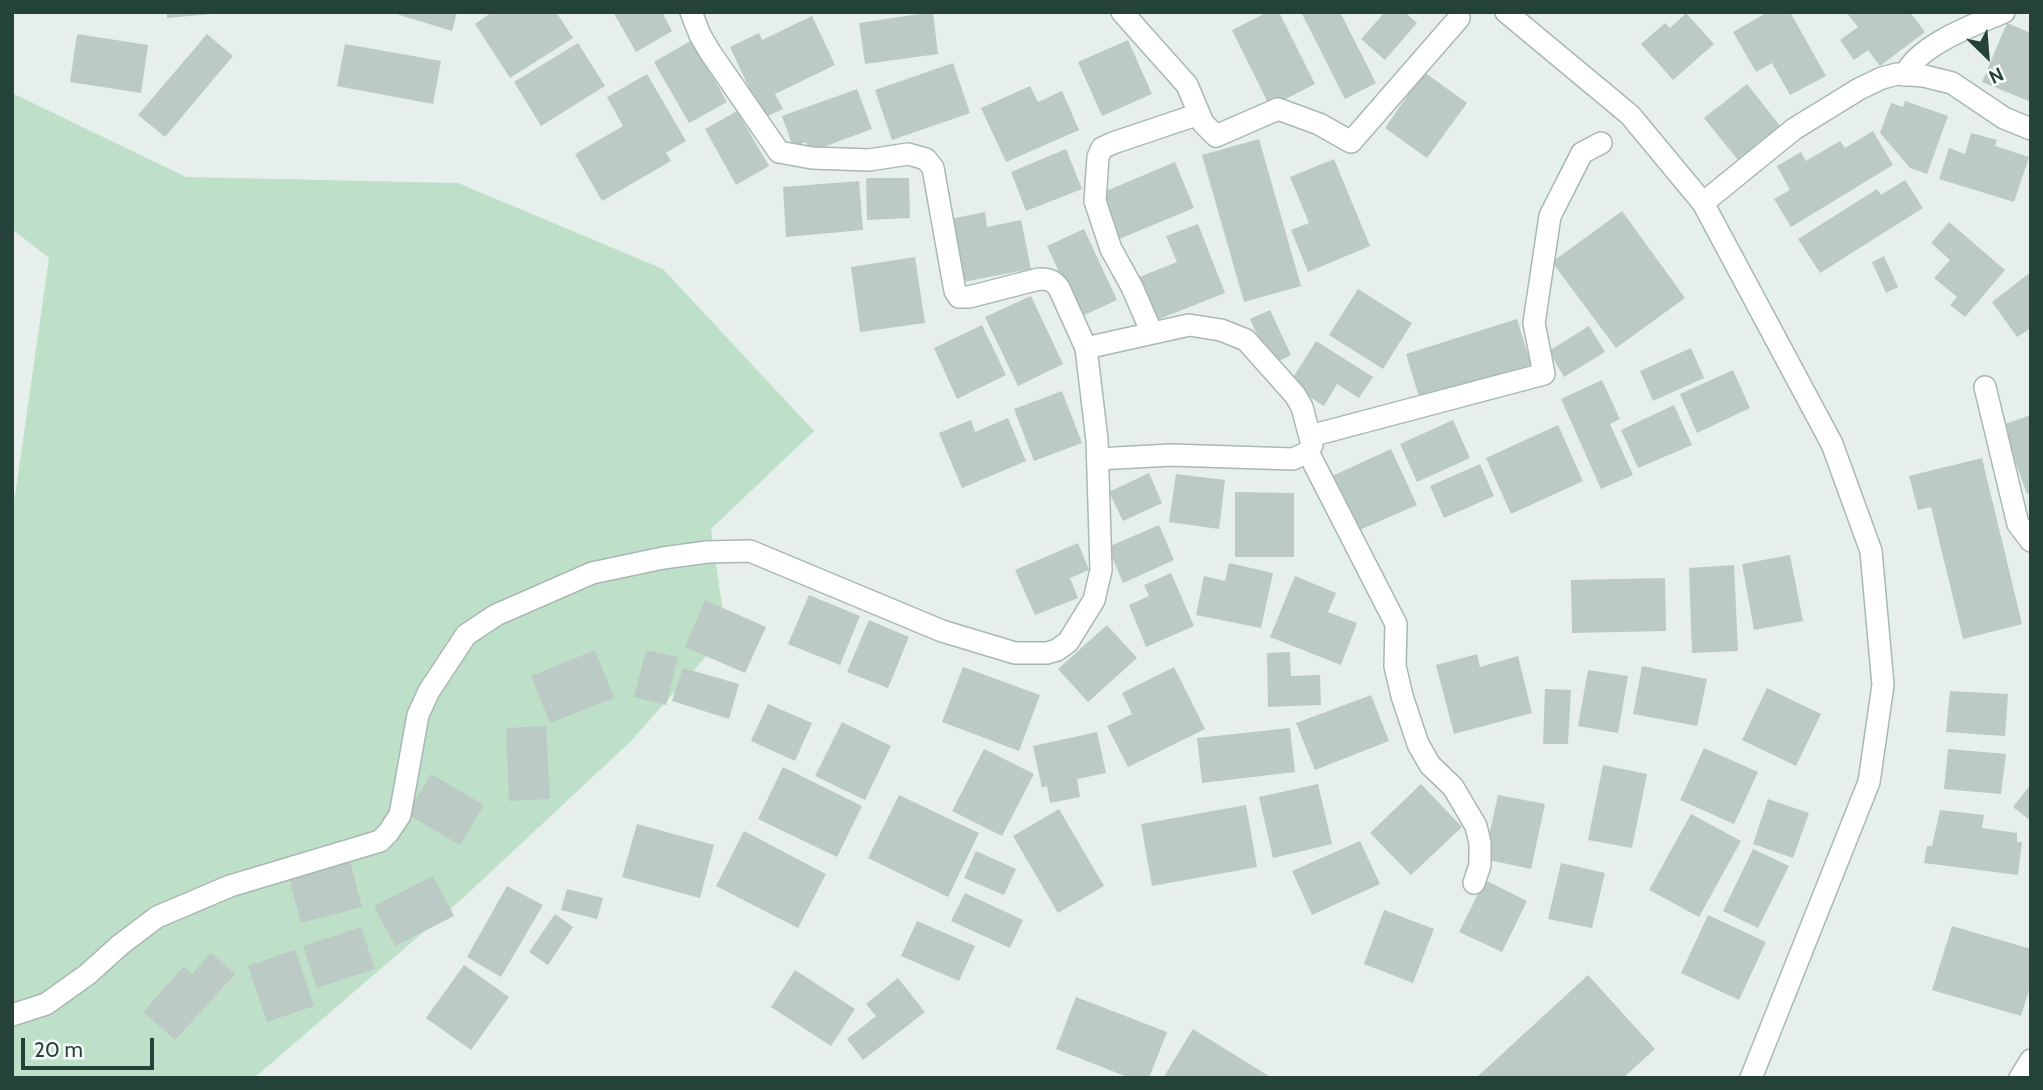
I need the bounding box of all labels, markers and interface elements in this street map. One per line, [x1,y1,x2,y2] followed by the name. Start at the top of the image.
[1952,21,2022,91] north arrow
[1985,62,2007,89] text: N
[24,1024,158,1068] scale bar
[34,1037,83,1062] text: 20 m

